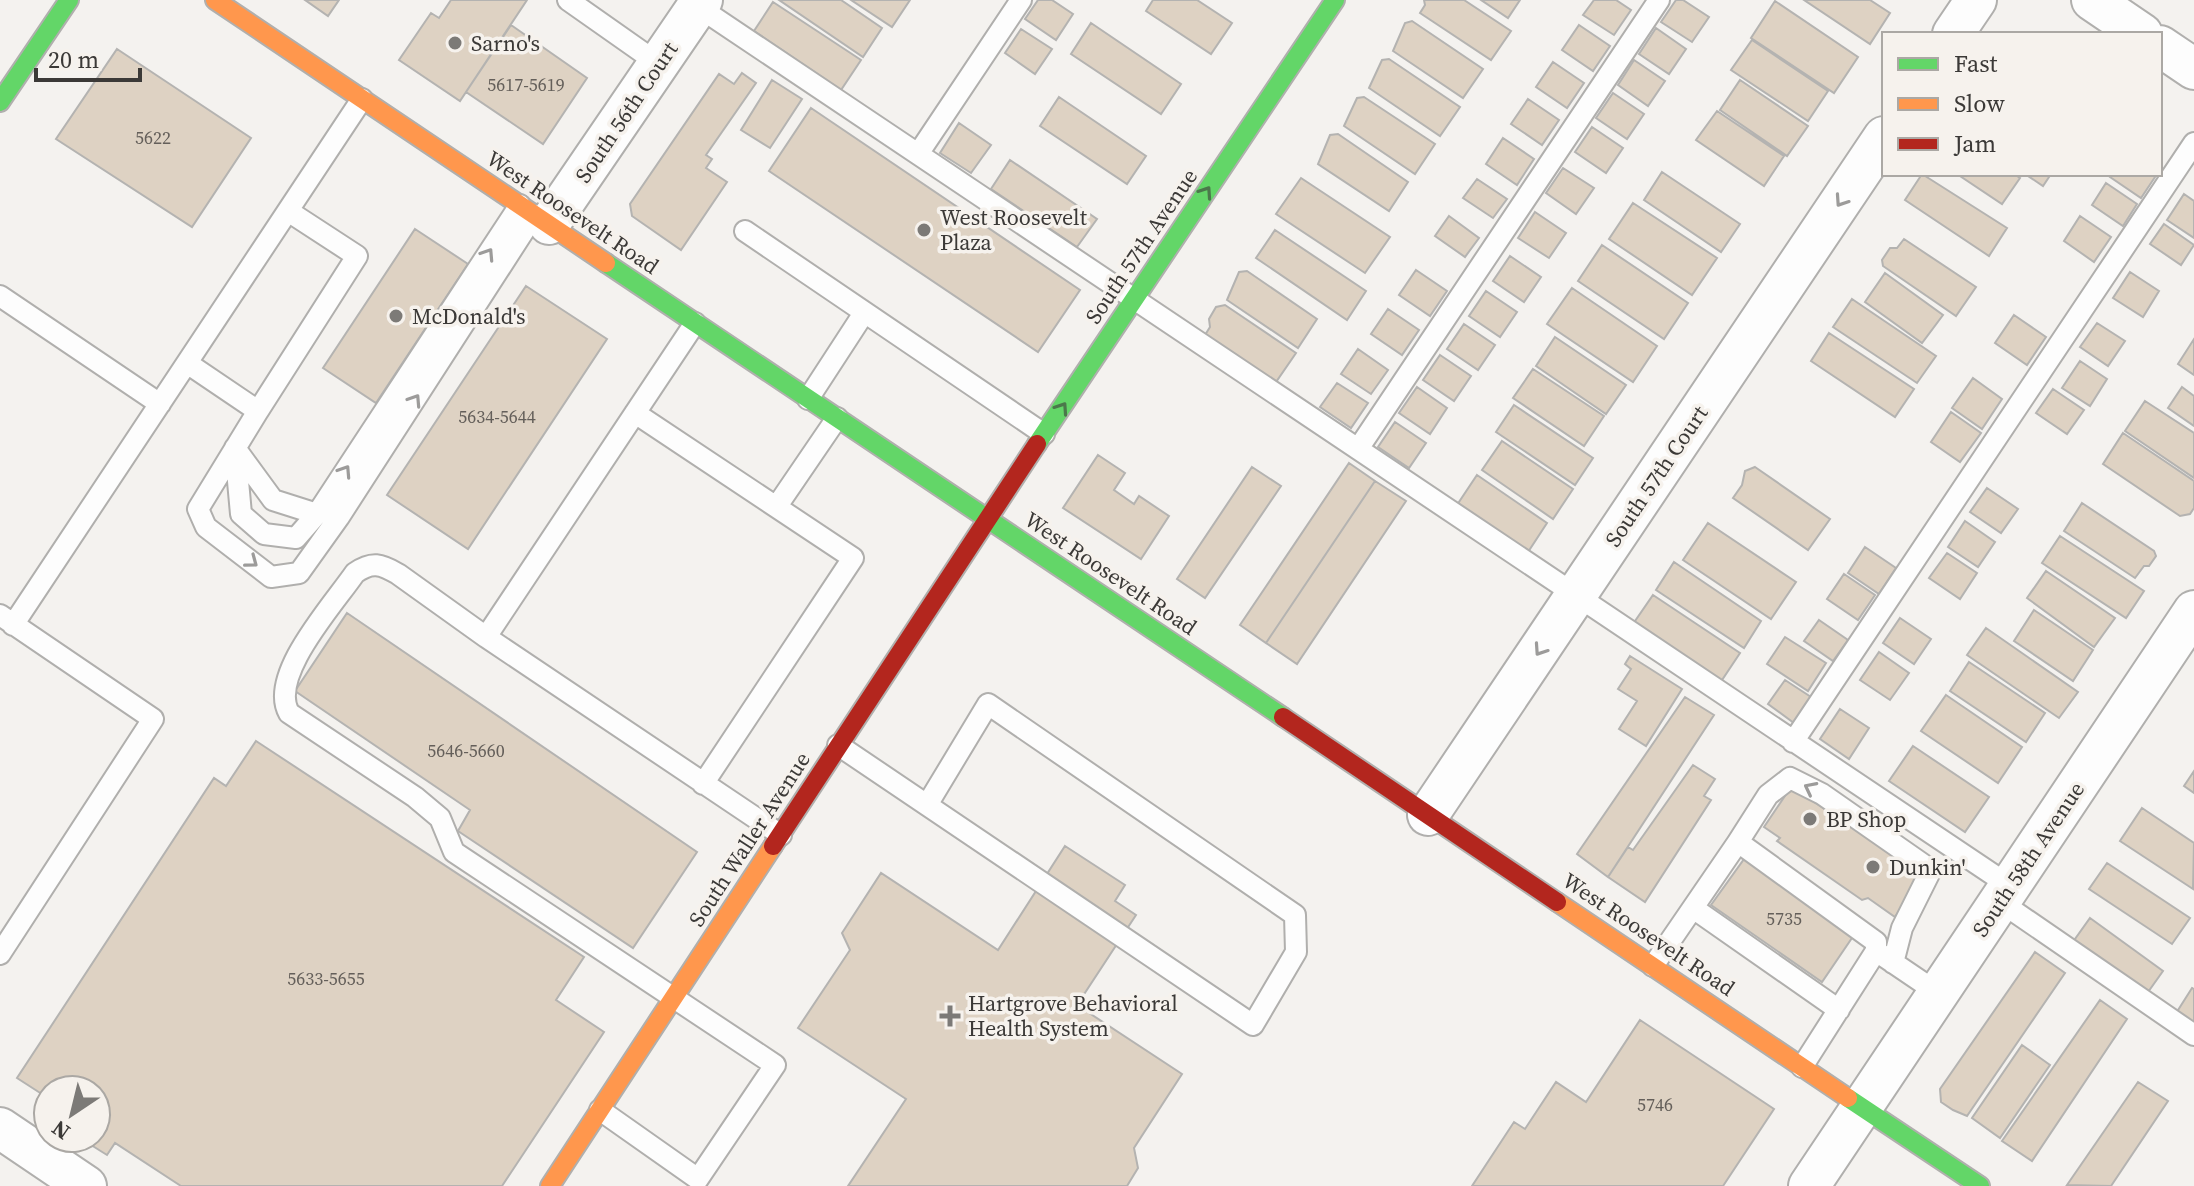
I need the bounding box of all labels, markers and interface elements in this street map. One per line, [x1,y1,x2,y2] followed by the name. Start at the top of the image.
[471,28,540,58] place label: Sarno's
[36,32,140,82] scale bar
[1882,32,2162,176] legend
[446,34,464,52] marker: Sarno's
[568,35,685,189] street label: South 56th Court
[48,43,99,76] text: 20 m
[1954,47,1998,80] text: Fast
[487,72,565,97] house number: 5617-5619
[1954,87,2005,120] text: Slow
[135,125,171,150] house number: 5622
[1953,127,1996,160] text: Jam
[481,143,665,281] street label: West Roosevelt Road
[1078,163,1204,329] street label: South 57th Avenue
[1197,186,1212,200] one-way arrow
[1835,193,1850,207] one-way arrow
[940,202,1088,257] place label: West Roosevelt Plaza
[915,221,933,239] marker: West Roosevelt Plaza
[478,248,493,263] one-way arrow
[412,301,526,331] place label: McDonald's
[387,307,405,325] marker: McDonald's
[405,394,420,409] one-way arrow
[1598,399,1715,553] street label: South 57th Court
[1052,402,1067,416] one-way arrow
[458,404,536,429] house number: 5634-5644
[336,466,351,480] one-way arrow
[1019,504,1203,642] street label: West Roosevelt Road
[243,553,258,567] one-way arrow
[1534,641,1549,655] one-way arrow
[427,738,505,763] house number: 5646-5660
[681,746,817,932] street label: South Waller Avenue
[1965,776,2091,942] street label: South 58th Avenue
[1804,783,1819,798] one-way arrow
[1826,804,1906,834] place label: BP Shop
[1801,810,1819,828] marker: BP Shop
[1889,852,1966,882] place label: Dunkin'
[1864,858,1882,876] marker: Dunkin'
[1557,865,1741,1003] street label: West Roosevelt Road
[1766,906,1802,931] house number: 5735
[287,966,365,991] house number: 5633-5655
[968,988,1178,1043] place label: Hartgrove Behavioral Health System
[939,1005,961,1027] marker: Hartgrove Behavioral Health System
[32,1074,112,1154] north arrow
[1637,1092,1673,1117] house number: 5746
[45,1113,76,1147] text: N

